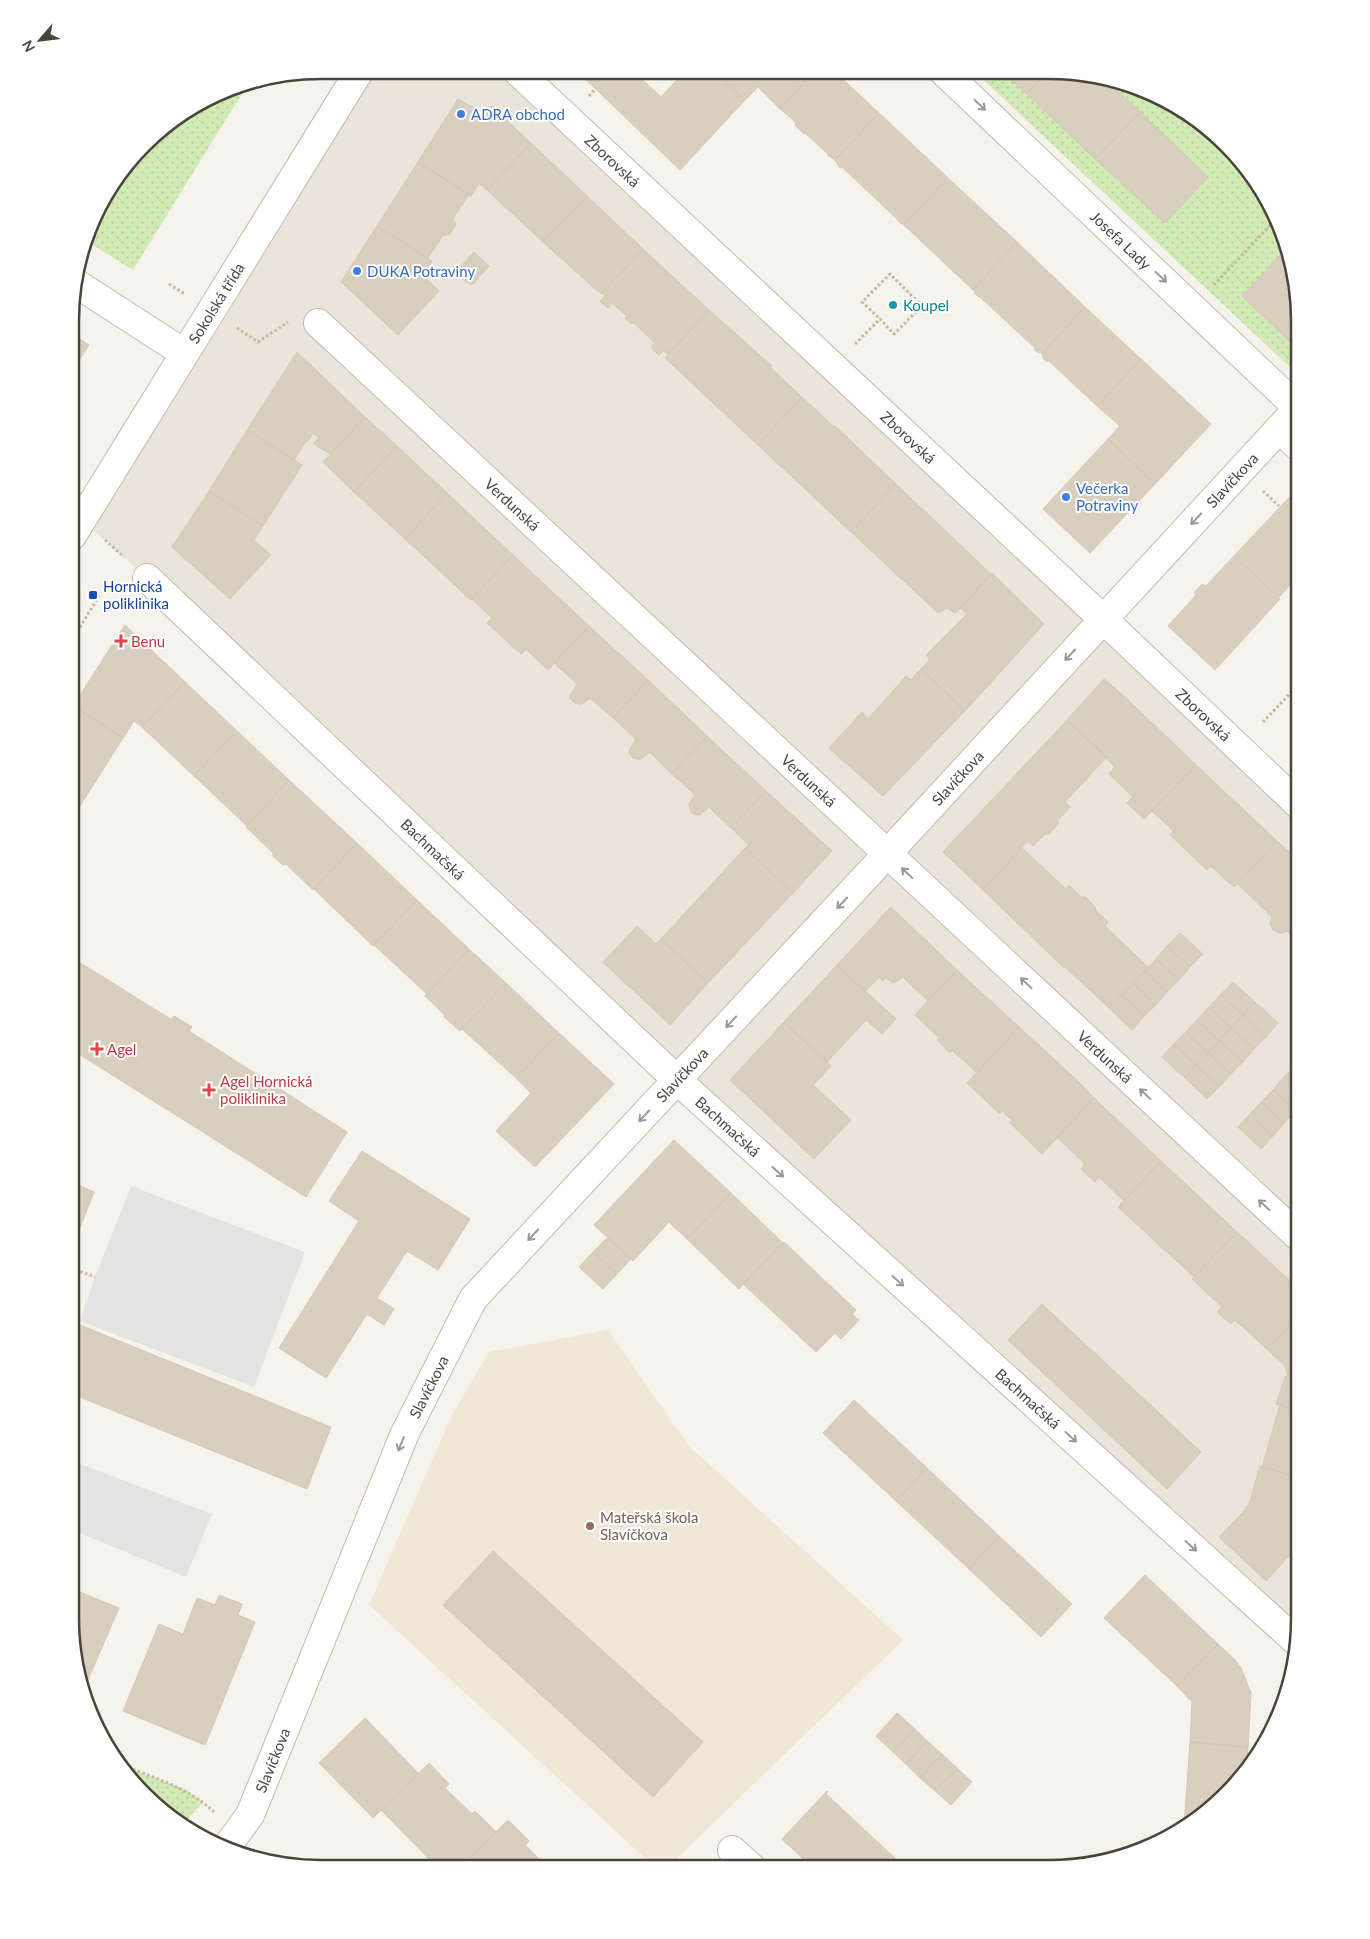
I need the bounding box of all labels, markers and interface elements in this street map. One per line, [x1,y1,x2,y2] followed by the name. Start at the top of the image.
[15,15,65,65] north arrow
[18,38,38,55] text: N
[973,99,986,111] one-way arrow
[471,105,565,123] place label: ADRA obchod
[455,108,467,120] marker: ADRA obchod
[582,130,644,190] street label: Zborovská
[1087,207,1155,273] street label: Josefa Lady
[184,259,248,347] street label: Sokolská třída
[367,262,475,280] place label: DUKA Potraviny
[351,265,363,277] marker: DUKA Potraviny
[1155,271,1167,283] one-way arrow
[903,296,949,314] place label: Koupel
[887,299,899,311] marker: Koupel
[877,407,940,467] street label: Zborovská
[1202,449,1262,511] street label: Slavíčkova
[481,474,544,534] street label: Verdunská
[1076,479,1139,514] place label: Večerka Potraviny
[1060,491,1072,503] marker: Večerka Potraviny
[1190,512,1202,525] one-way arrow
[103,577,169,612] place label: Hornická poliklinika
[87,589,99,601] marker: Hornická poliklinika
[131,632,165,650] place label: Benu
[115,635,127,647] marker: Benu
[1064,648,1076,661] one-way arrow
[1173,684,1235,745] street label: Zborovská
[928,747,987,809] street label: Slavíčkova
[778,750,840,810] street label: Verdunská
[397,814,469,883] street label: Bachmačská
[901,867,914,879] one-way arrow
[836,896,848,909] one-way arrow
[1020,977,1033,989] one-way arrow
[725,1016,737,1028] one-way arrow
[1074,1026,1137,1087] street label: Verdunská
[107,1040,136,1058] place label: Agel
[91,1043,103,1055] marker: Agel
[652,1043,712,1105] street label: Slavíčkova
[220,1072,313,1107] place label: Agel Hornická poliklinika
[202,1083,216,1097] marker: Agel Hornická poliklinika
[1139,1088,1151,1100] one-way arrow
[692,1092,764,1160] street label: Bachmačská
[638,1110,650,1122] one-way arrow
[772,1166,785,1178] one-way arrow
[1258,1199,1270,1211] one-way arrow
[527,1228,539,1241] one-way arrow
[892,1275,905,1287] one-way arrow
[405,1352,452,1421] street label: Slavíčkova
[992,1364,1064,1432] street label: Bachmačská
[1064,1431,1077,1443] one-way arrow
[395,1436,405,1451] one-way arrow
[600,1508,698,1543] place label: Mateřská škola Slavíčkova
[584,1520,596,1532] marker: Mateřská škola Slavíčkova
[1185,1541,1198,1552] one-way arrow
[251,1725,293,1795] street label: Slavíčkova

